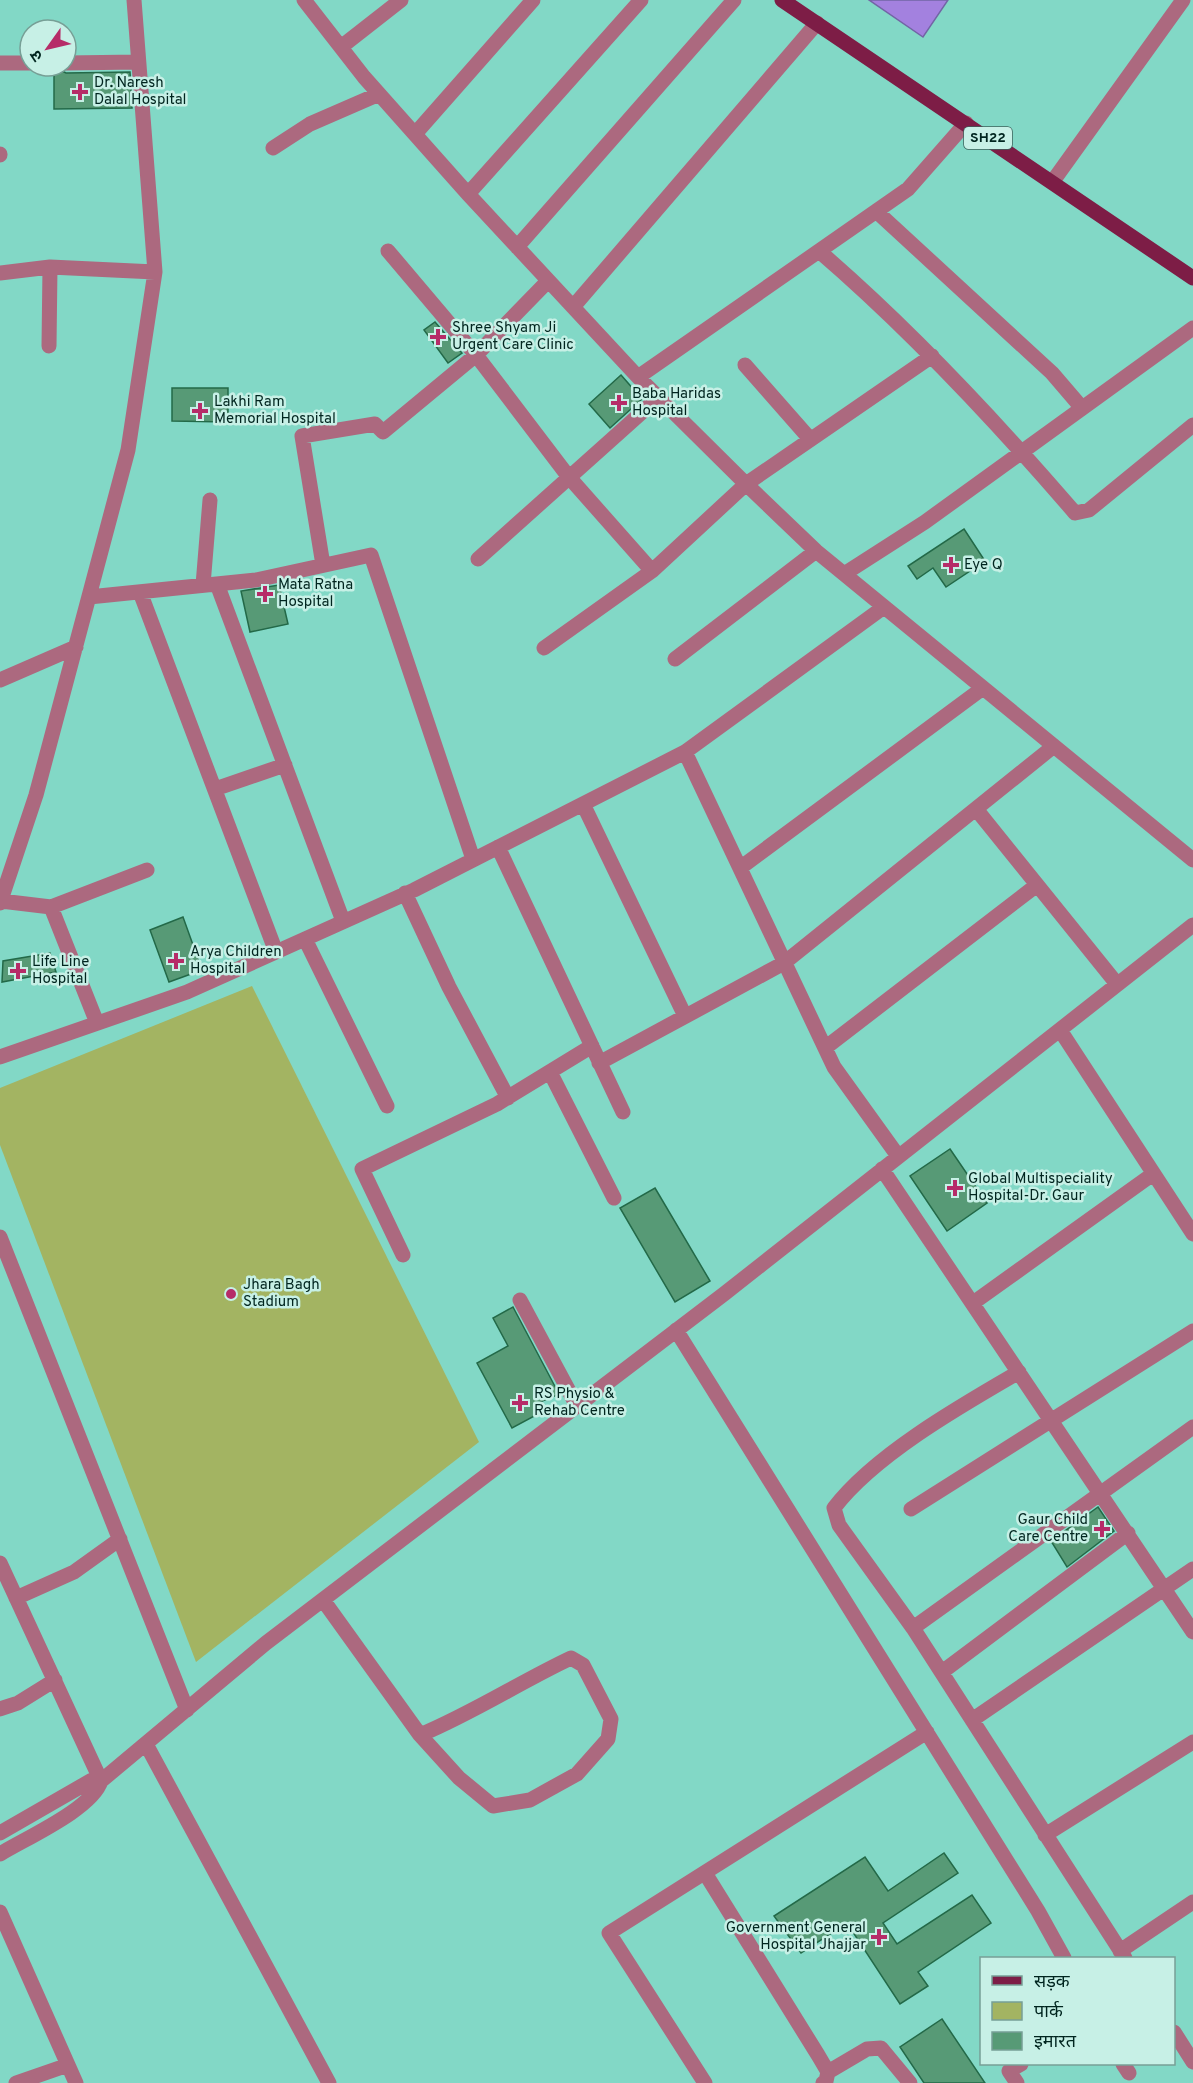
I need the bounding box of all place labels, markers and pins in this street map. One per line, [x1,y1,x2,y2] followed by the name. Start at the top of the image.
[94,74,187,110] place label: Dr. Naresh Dalal Hospital
[71,83,89,101] marker: Dr. Naresh Dalal Hospital
[452,319,574,355] place label: Shree Shyam Ji Urgent Care Clinic
[429,328,447,346] marker: Shree Shyam Ji Urgent Care Clinic
[632,385,721,421] place label: Baba Haridas Hospital
[214,393,336,429] place label: Lakhi Ram Memorial Hospital
[610,394,628,412] marker: Baba Haridas Hospital
[191,402,209,420] marker: Lakhi Ram Memorial Hospital
[942,556,960,574] marker: Eye Q
[964,556,1003,575] place label: Eye Q
[278,576,353,612] place label: Mata Ratna Hospital
[256,585,274,603] marker: Mata Ratna Hospital
[190,943,282,979] place label: Arya Children Hospital
[167,952,185,970] marker: Arya Children Hospital
[32,953,89,989] place label: Life Line Hospital
[9,962,27,980] marker: Life Line Hospital
[968,1170,1113,1206] place label: Global Multispeciality Hospital-Dr. Gaur
[946,1179,964,1197] marker: Global Multispeciality Hospital-Dr. Gaur
[243,1276,320,1312] place label: Jhara Bagh Stadium
[224,1287,238,1301] marker: Jhara Bagh Stadium
[534,1385,625,1421] place label: RS Physio & Rehab Centre
[511,1394,529,1412] marker: RS Physio & Rehab Centre
[1008,1511,1088,1547] place label: Gaur Child Care Centre
[1093,1520,1111,1538] marker: Gaur Child Care Centre
[726,1919,866,1955] place label: Government General Hospital Jhajjar
[870,1928,888,1946] marker: Government General Hospital Jhajjar

